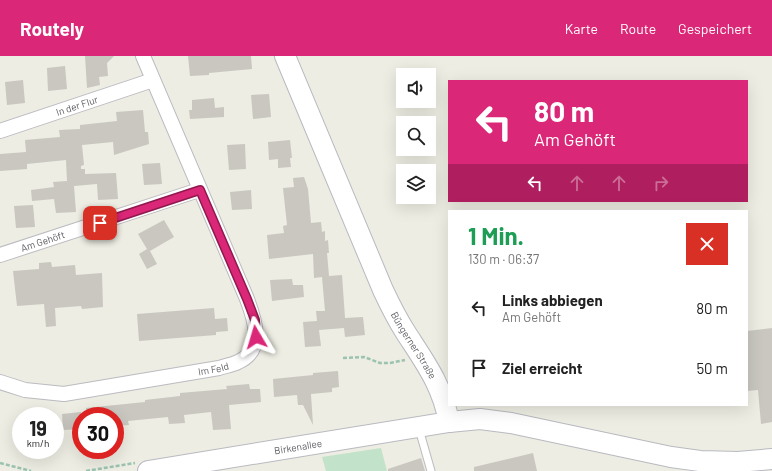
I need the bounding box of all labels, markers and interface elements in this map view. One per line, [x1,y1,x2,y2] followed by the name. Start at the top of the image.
[20,17,84,40] text: Routely
[565,20,598,37] text: Karte
[620,20,656,37] text: Route
[678,20,752,37] text: Gespeichert
[396,68,436,204] map controls
[396,68,436,108] button: sound
[54,93,100,118] street label: In der Flur
[534,94,594,128] text: 80 m
[468,96,520,148] icon: left
[396,116,436,156] button: search
[534,128,616,150] text: Am Gehöft
[396,164,436,204] button: layers
[524,172,546,194] icon: left
[566,172,588,194] icon: ahead
[608,172,630,194] icon: ahead
[650,172,672,194] icon: right
[83,206,117,240] pin
[89,212,111,234] icon: arrive
[468,221,524,250] text: 1 Min.
[686,223,728,265] button: close
[19,228,67,254] street label: Am Gehöft
[468,251,539,267] text: 130 m · 06:37
[502,291,603,309] text: Links abbiegen
[468,297,490,319] icon: left
[696,299,728,317] text: 80 m
[389,309,439,381] street label: Büngerner Straße
[502,309,561,325] text: Am Gehöft
[235,316,277,358] position arrow
[468,357,490,379] icon: arrive
[502,359,583,377] text: Ziel erreicht
[696,359,728,377] text: 50 m
[197,360,230,377] street label: Im Feld
[72,407,124,459] speed limit sign: 30
[29,416,47,440] text: 19
[27,437,49,449] text: km/h
[273,437,323,456] street label: Birkenallee

